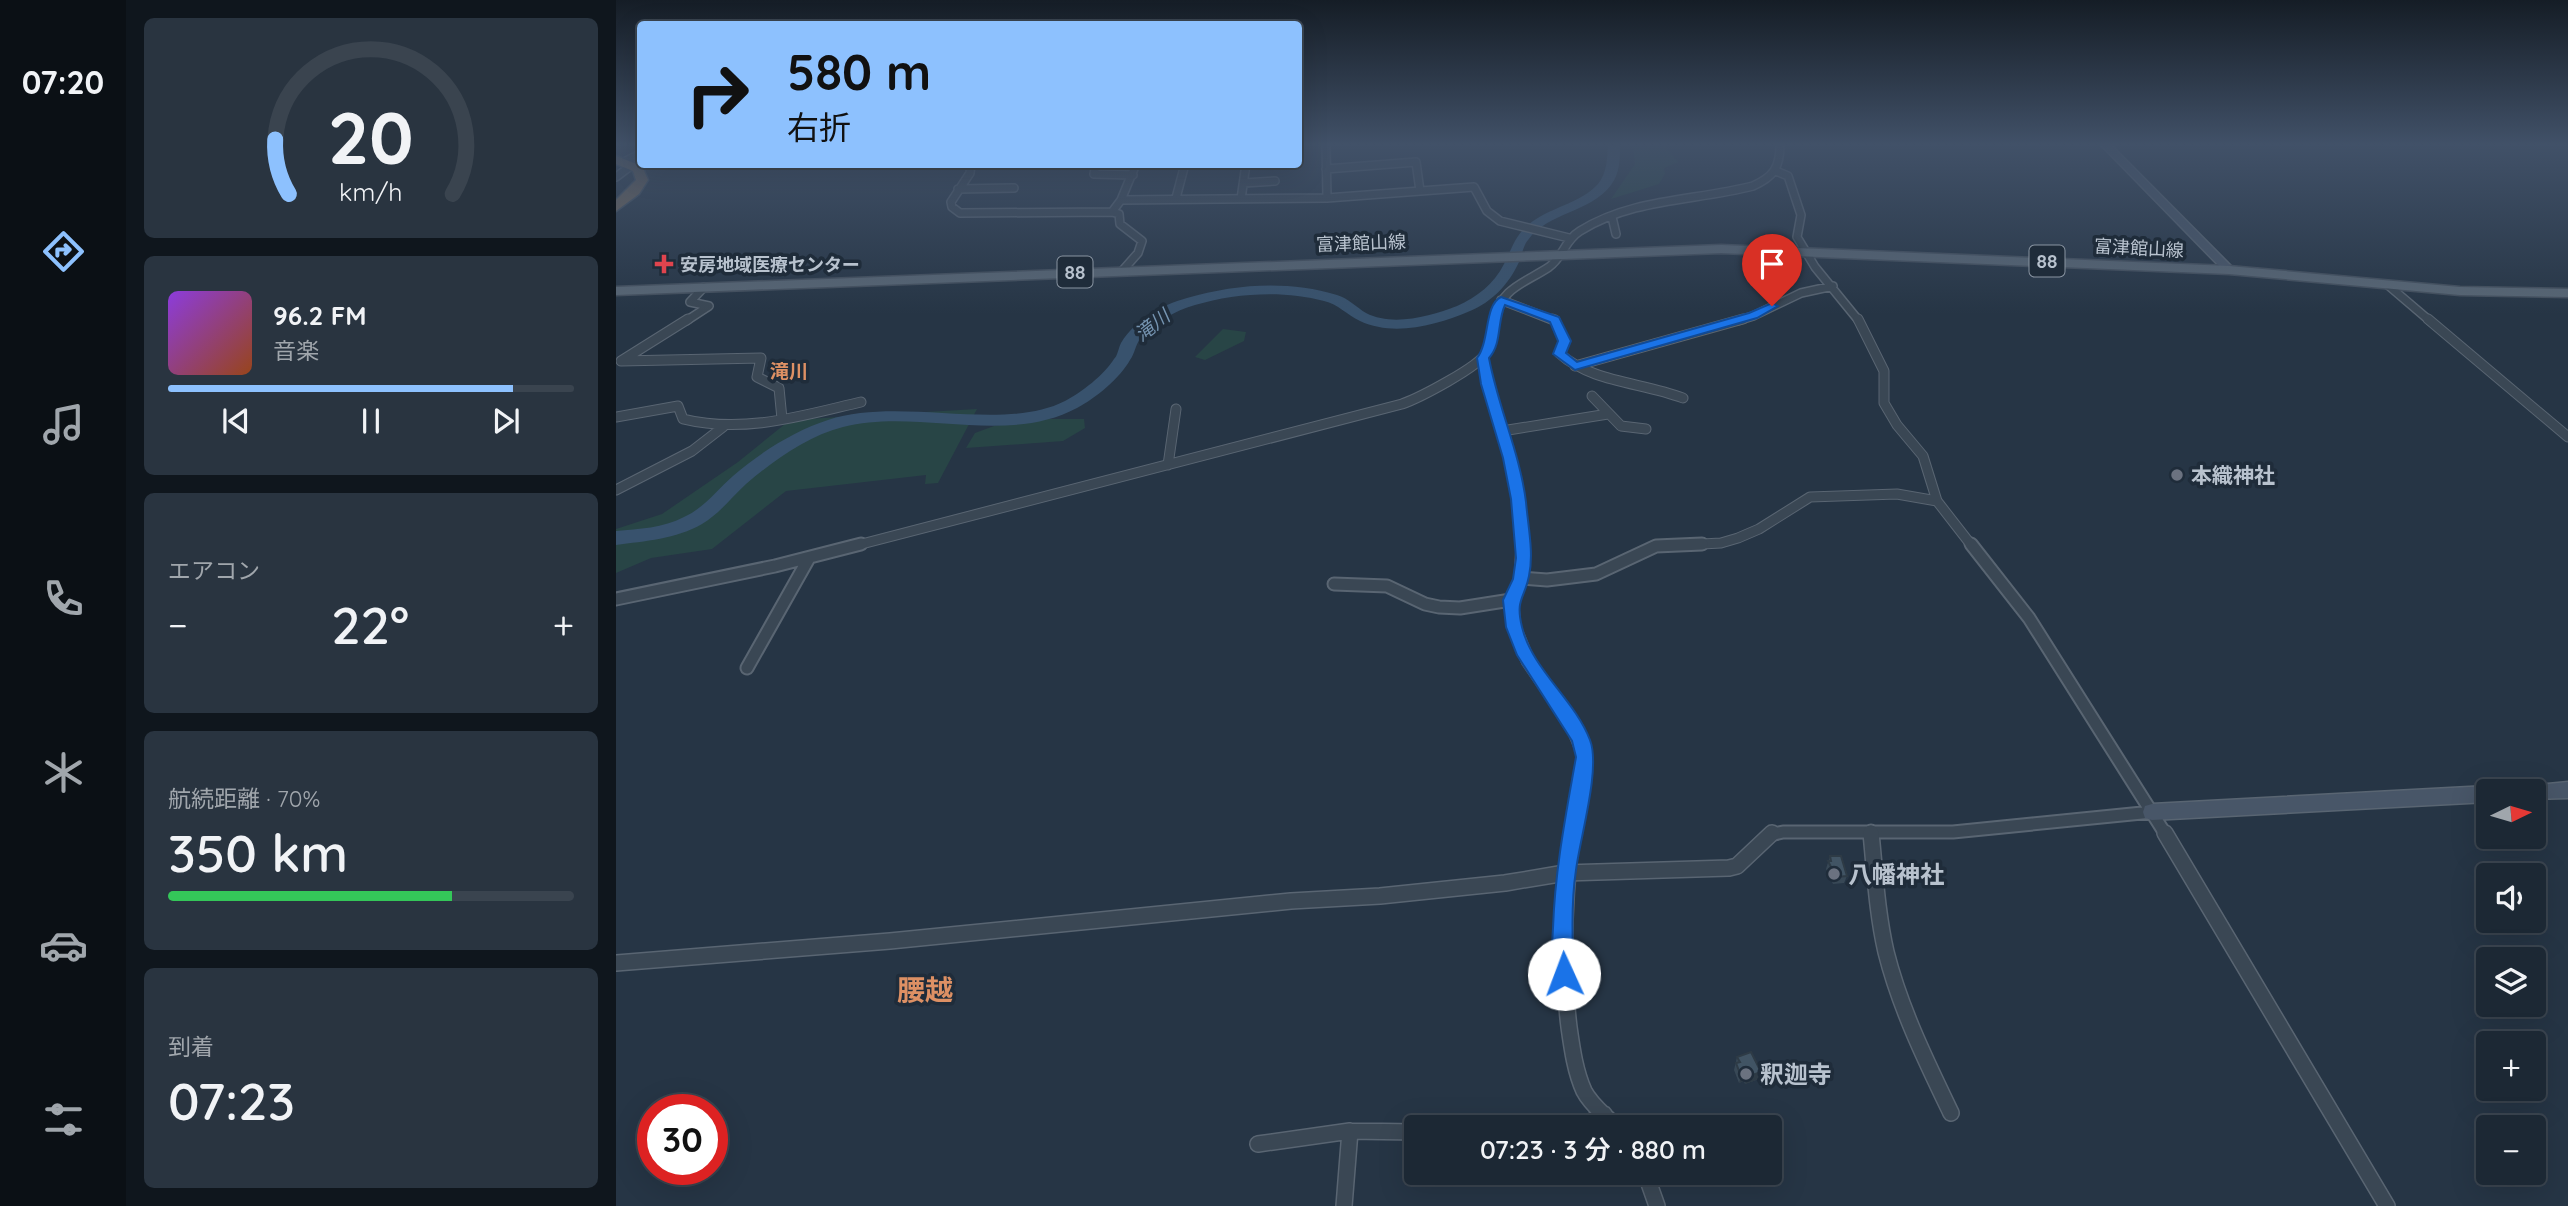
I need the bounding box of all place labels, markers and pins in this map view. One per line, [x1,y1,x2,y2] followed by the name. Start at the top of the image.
[1742,234,1802,306] pin
[680,253,860,276] place label: 安房地域医療センター
[654,254,674,274] marker: 安房地域医療センター
[2191,462,2275,488] place label: 本織神社
[2169,467,2185,483] marker: 本織神社
[1848,859,1944,889] place label: 八幡神社
[1826,866,1842,882] marker: 八幡神社
[1760,1059,1832,1089] place label: 釈迦寺
[1738,1066,1754,1082] marker: 釈迦寺

